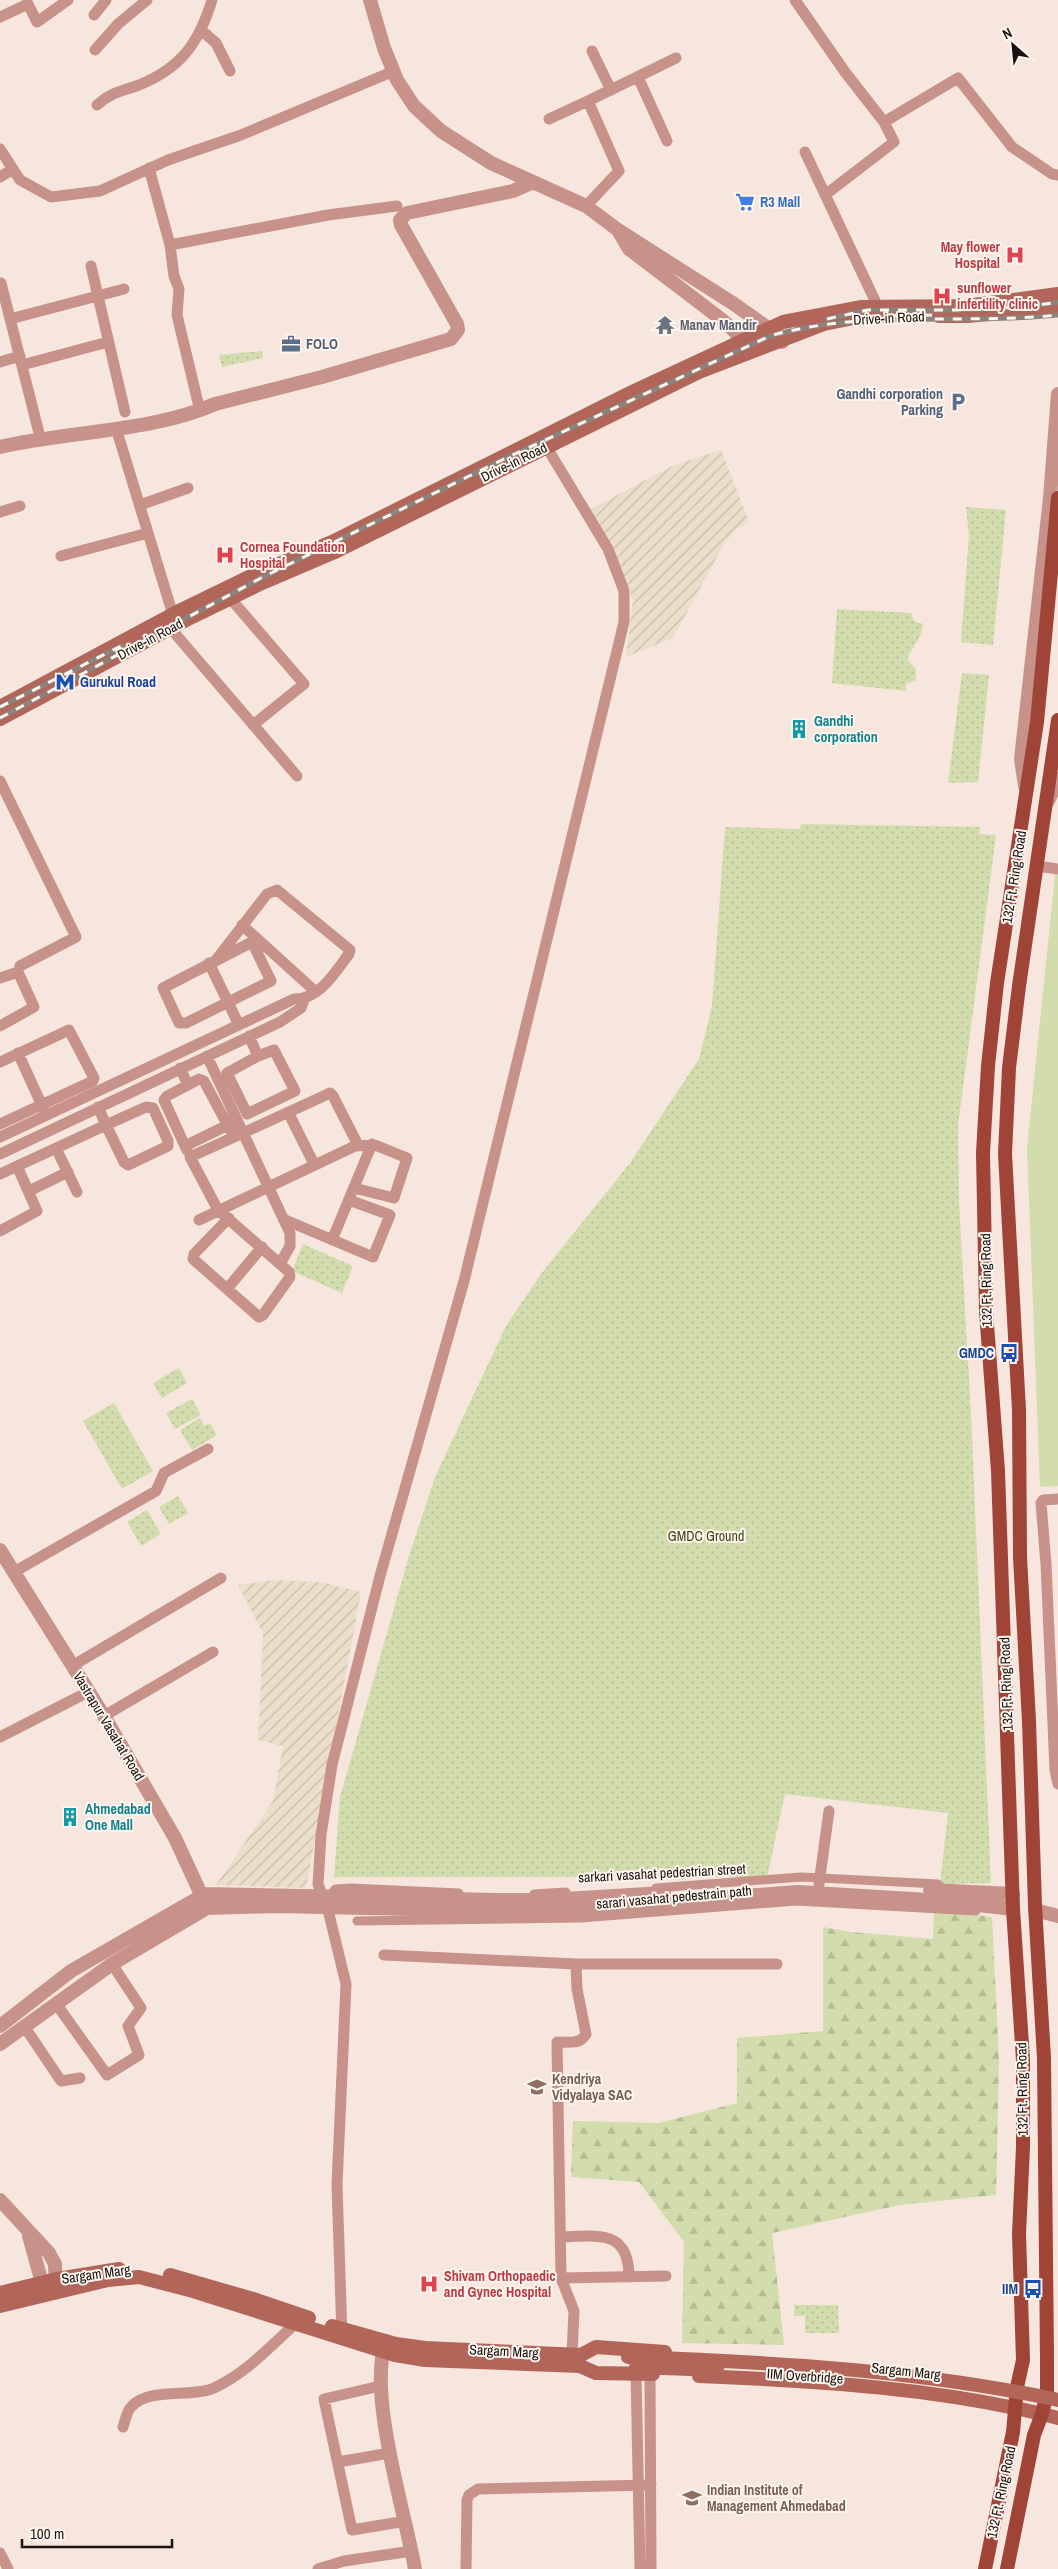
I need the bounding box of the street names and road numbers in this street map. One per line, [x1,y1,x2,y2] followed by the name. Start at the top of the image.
[853,307,925,329] street label: Drive-in Road
[478,438,550,486] street label: Drive-in Road
[114,614,186,664] street label: Drive-in Road
[998,829,1030,925] street label: 132 Ft. Ring Road
[976,1233,996,1327] street label: 132 Ft. Ring Road
[995,1637,1017,1731] street label: 132 Ft. Ring Road
[69,1668,149,1784] street label: Vastrapur Vasahat Road
[578,1860,746,1886] street label: sarkari vasahat pedestrian street
[596,1881,752,1913] street label: sarari vasahat pedestrain path
[1012,2042,1032,2136] street label: 132 Ft. Ring Road
[60,2260,132,2288] street label: Sargam Marg
[469,2340,540,2362] street label: Sargam Marg
[870,2358,942,2384] street label: Sargam Marg
[766,2364,844,2388] street label: IIM Overbridge
[982,2444,1020,2540] street label: 132 Ft. Ring Road

